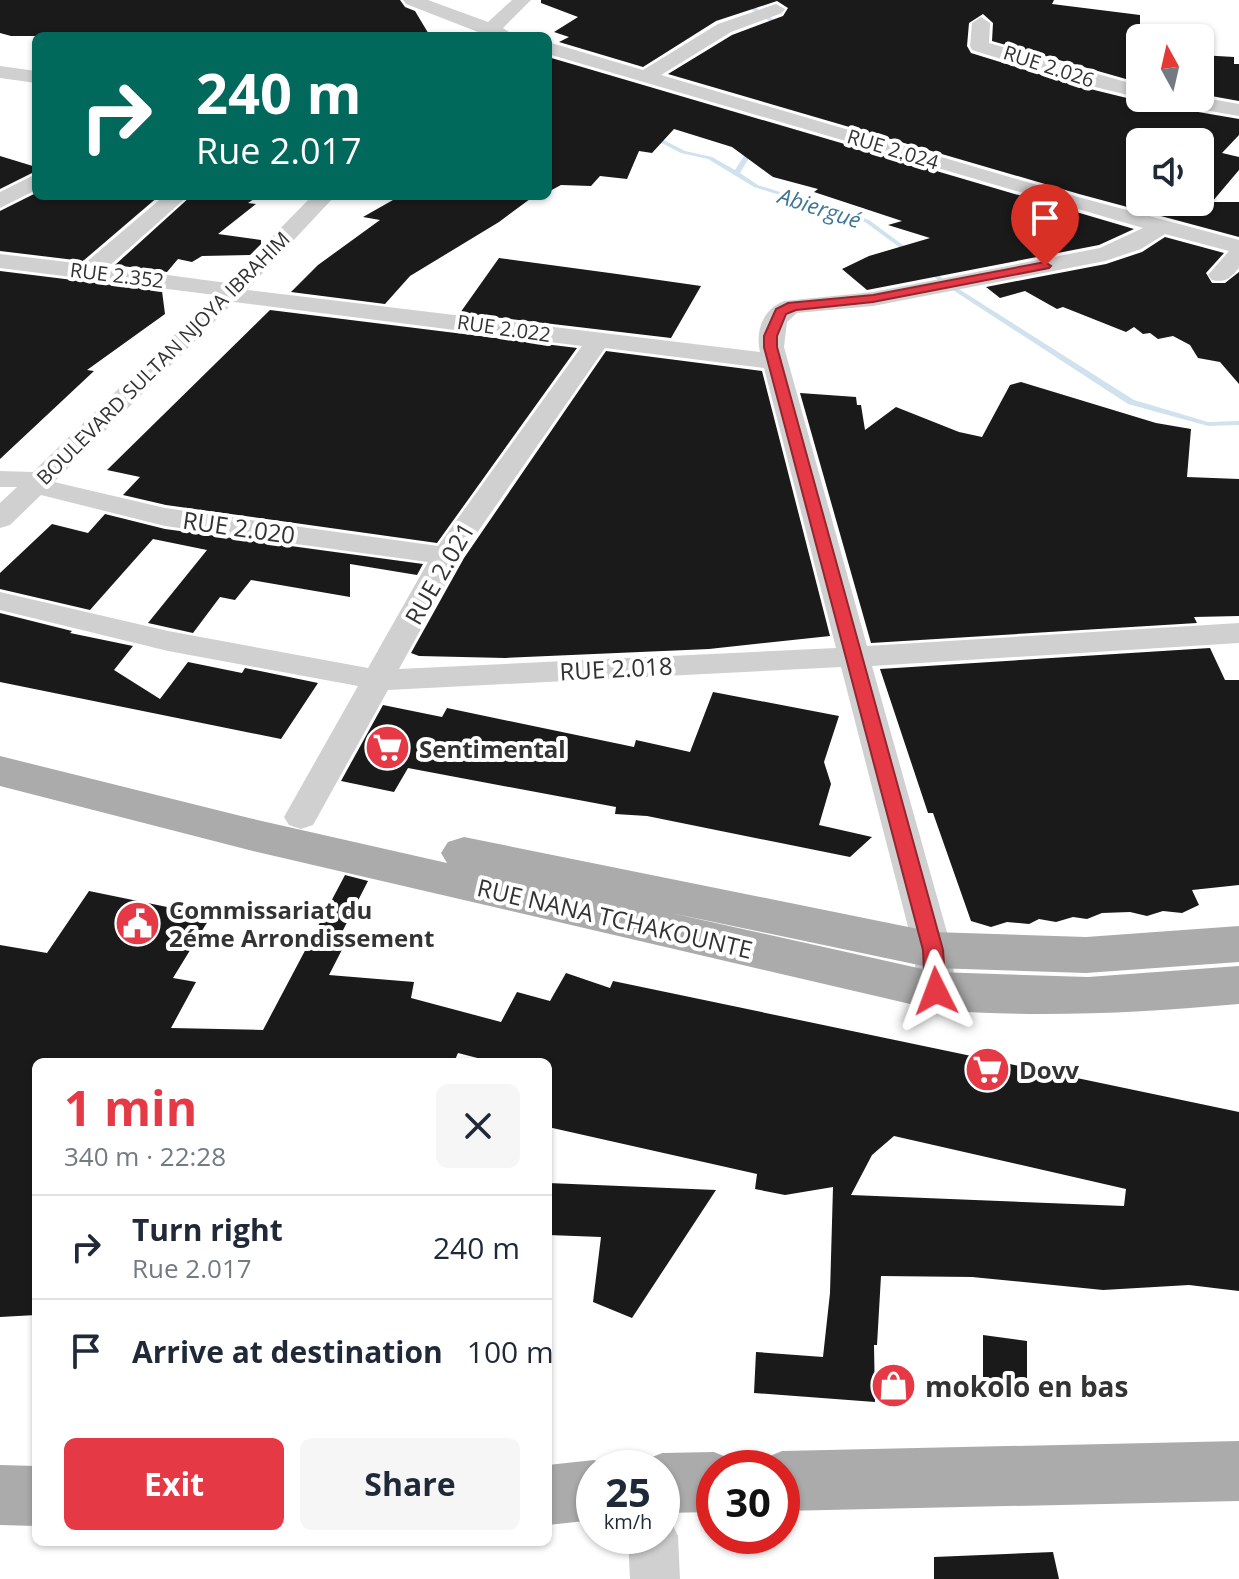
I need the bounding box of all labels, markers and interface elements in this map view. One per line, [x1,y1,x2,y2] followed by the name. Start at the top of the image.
[1126,24,1214,112] north arrow
[1126,24,1214,216] map controls
[1000,39,1098,93] street label: RUE 2.026
[196,54,362,130] text: 240 m
[64,64,168,168] icon: right
[844,122,943,176] street label: RUE 2.024
[196,126,362,175] text: Rue 2.017
[1126,128,1214,216] button: sound
[773,179,865,234] water label: Abiergué
[1011,184,1079,266] pin
[1023,196,1067,240] icon: arrive
[30,225,296,491] street label: BOULEVARD SULTAN NJOYA IBRAHIM
[69,256,165,294] street label: RUE 2.352
[455,308,553,348] street label: RUE 2.022
[181,503,297,551] street label: RUE 2.020
[396,516,482,630] street label: RUE 2.021
[559,649,673,687] street label: RUE 2.018
[364,724,412,772] supermarket icon: Sentimental
[419,732,566,765] place label: Sentimental
[474,870,756,966] street label: RUE NANA TCHAKOUNTE
[169,893,434,954] place label: Commissariat du 2éme Arrondissement
[114,899,162,947] public building icon: Commissariat du 2éme Arrondissement
[894,949,978,1033] position arrow
[964,1045,1012,1093] supermarket icon: Dovv
[1019,1053,1079,1086] place label: Dovv
[64,1075,197,1140] text: 1 min
[436,1084,520,1168] button: close
[64,1138,226,1174] text: 340 m · 22:28
[132,1209,283,1250] text: Turn right
[64,1225,108,1269] icon: right
[433,1227,520,1268] text: 240 m
[132,1250,252,1286] text: Rue 2.017
[64,1329,108,1373] icon: arrive
[132,1331,443,1372] text: Arrive at destination
[467,1331,554,1372] text: 100 m
[870,1362,918,1410] shop icon: mokolo en bas
[925,1367,1128,1405] place label: mokolo en bas
[64,1438,284,1530] button: Exit
[300,1438,520,1530] button: Share
[696,1450,800,1554] speed limit sign: 30
[605,1464,651,1519] text: 25
[604,1508,652,1535] text: km/h

